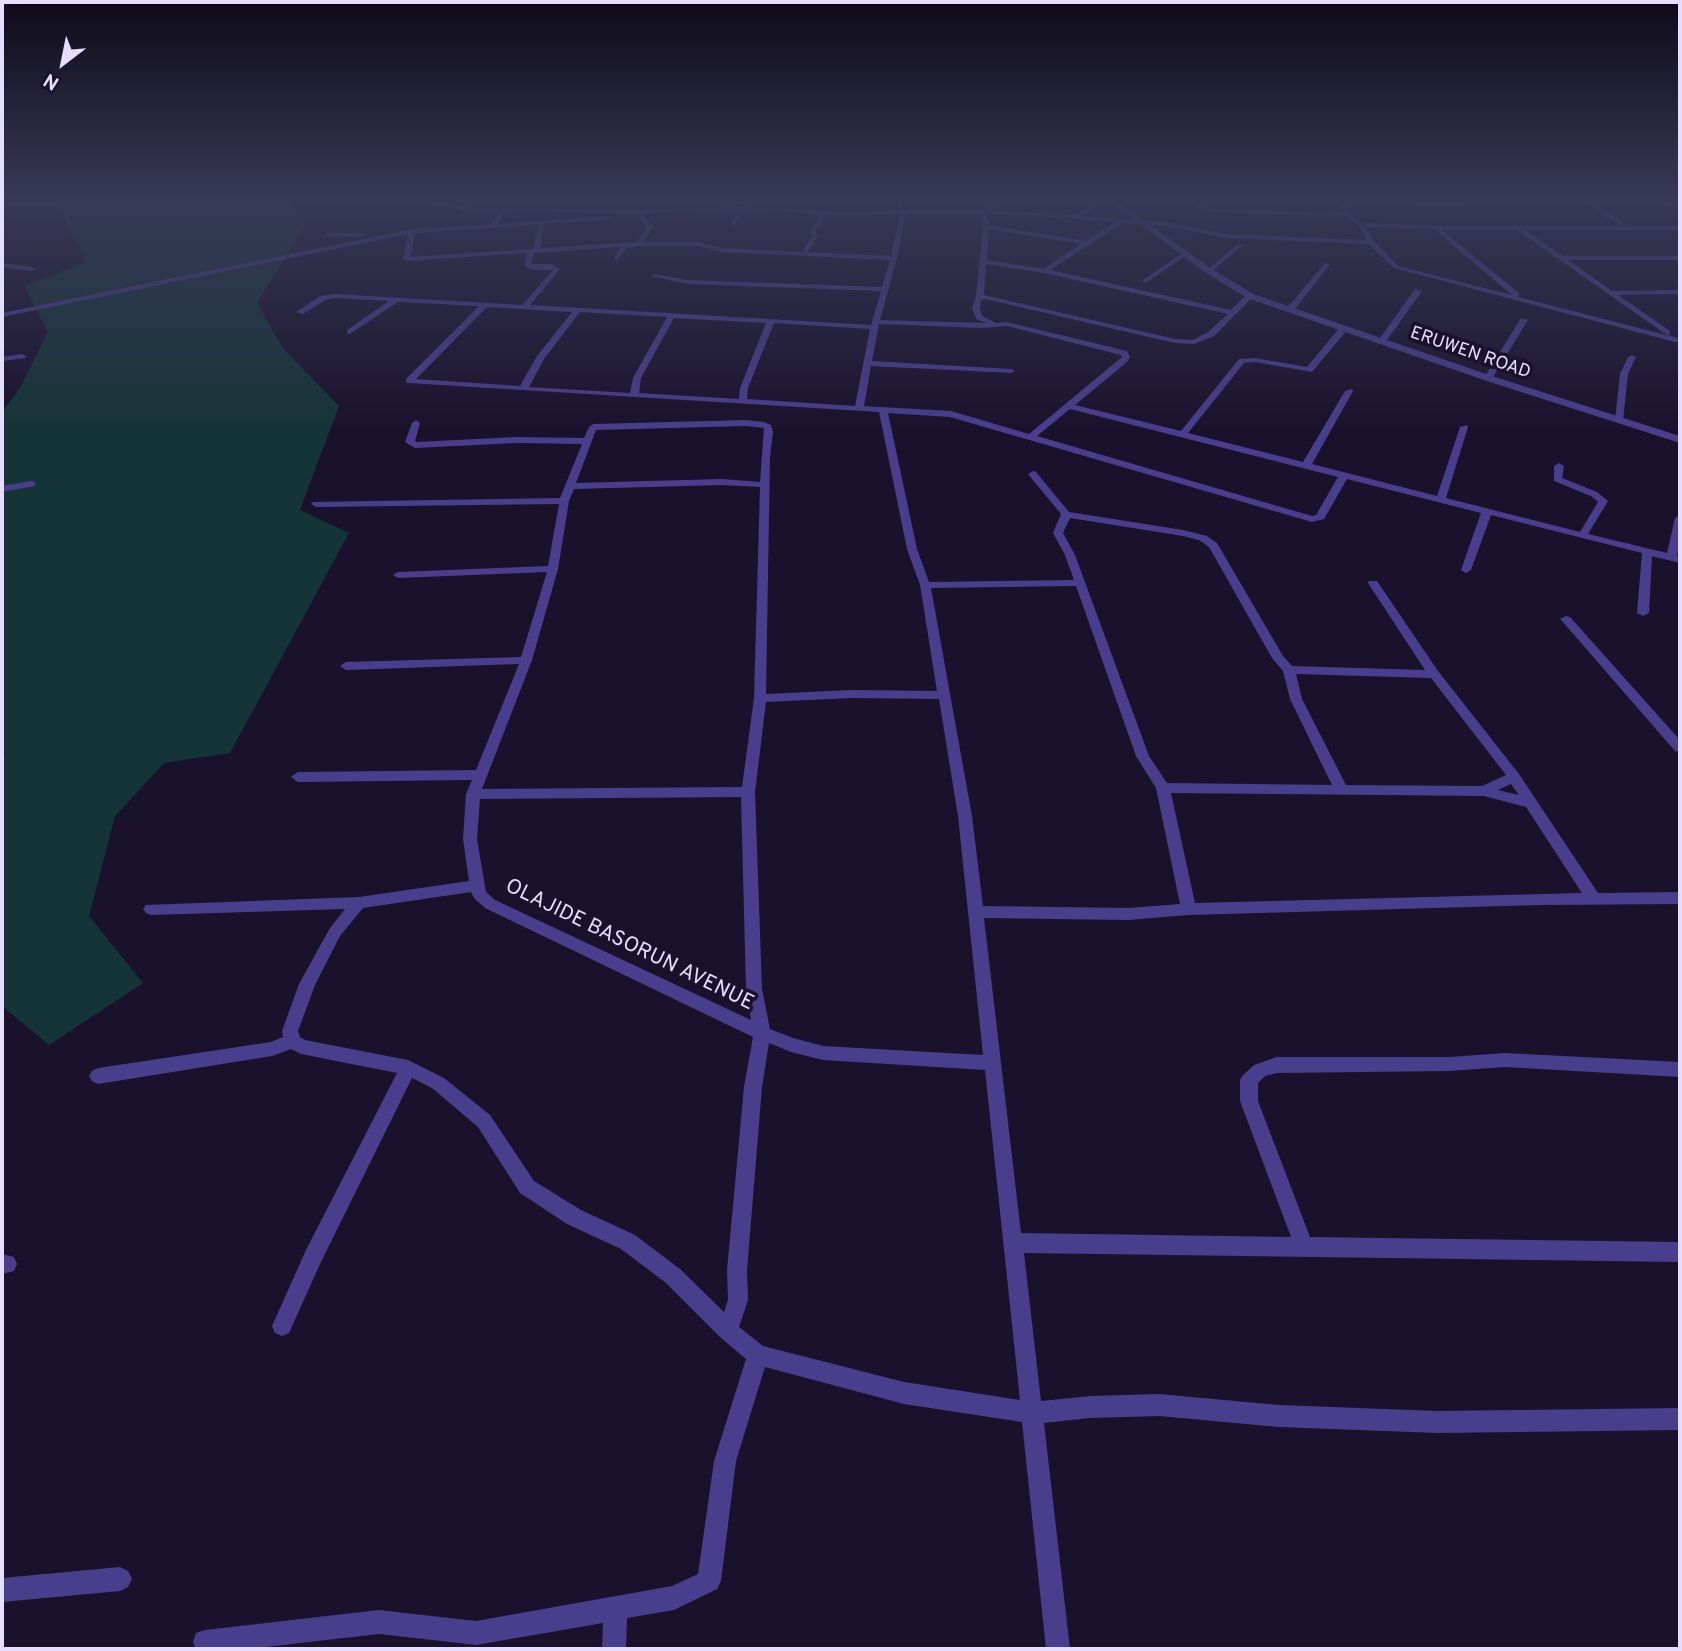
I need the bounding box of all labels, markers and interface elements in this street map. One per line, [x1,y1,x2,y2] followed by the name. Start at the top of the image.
[28,28,98,98] north arrow
[40,67,64,95] text: N
[1407,323,1533,385] street label: ERUWEN ROAD
[501,875,757,1017] street label: OLAJIDE BASORUN AVENUE

